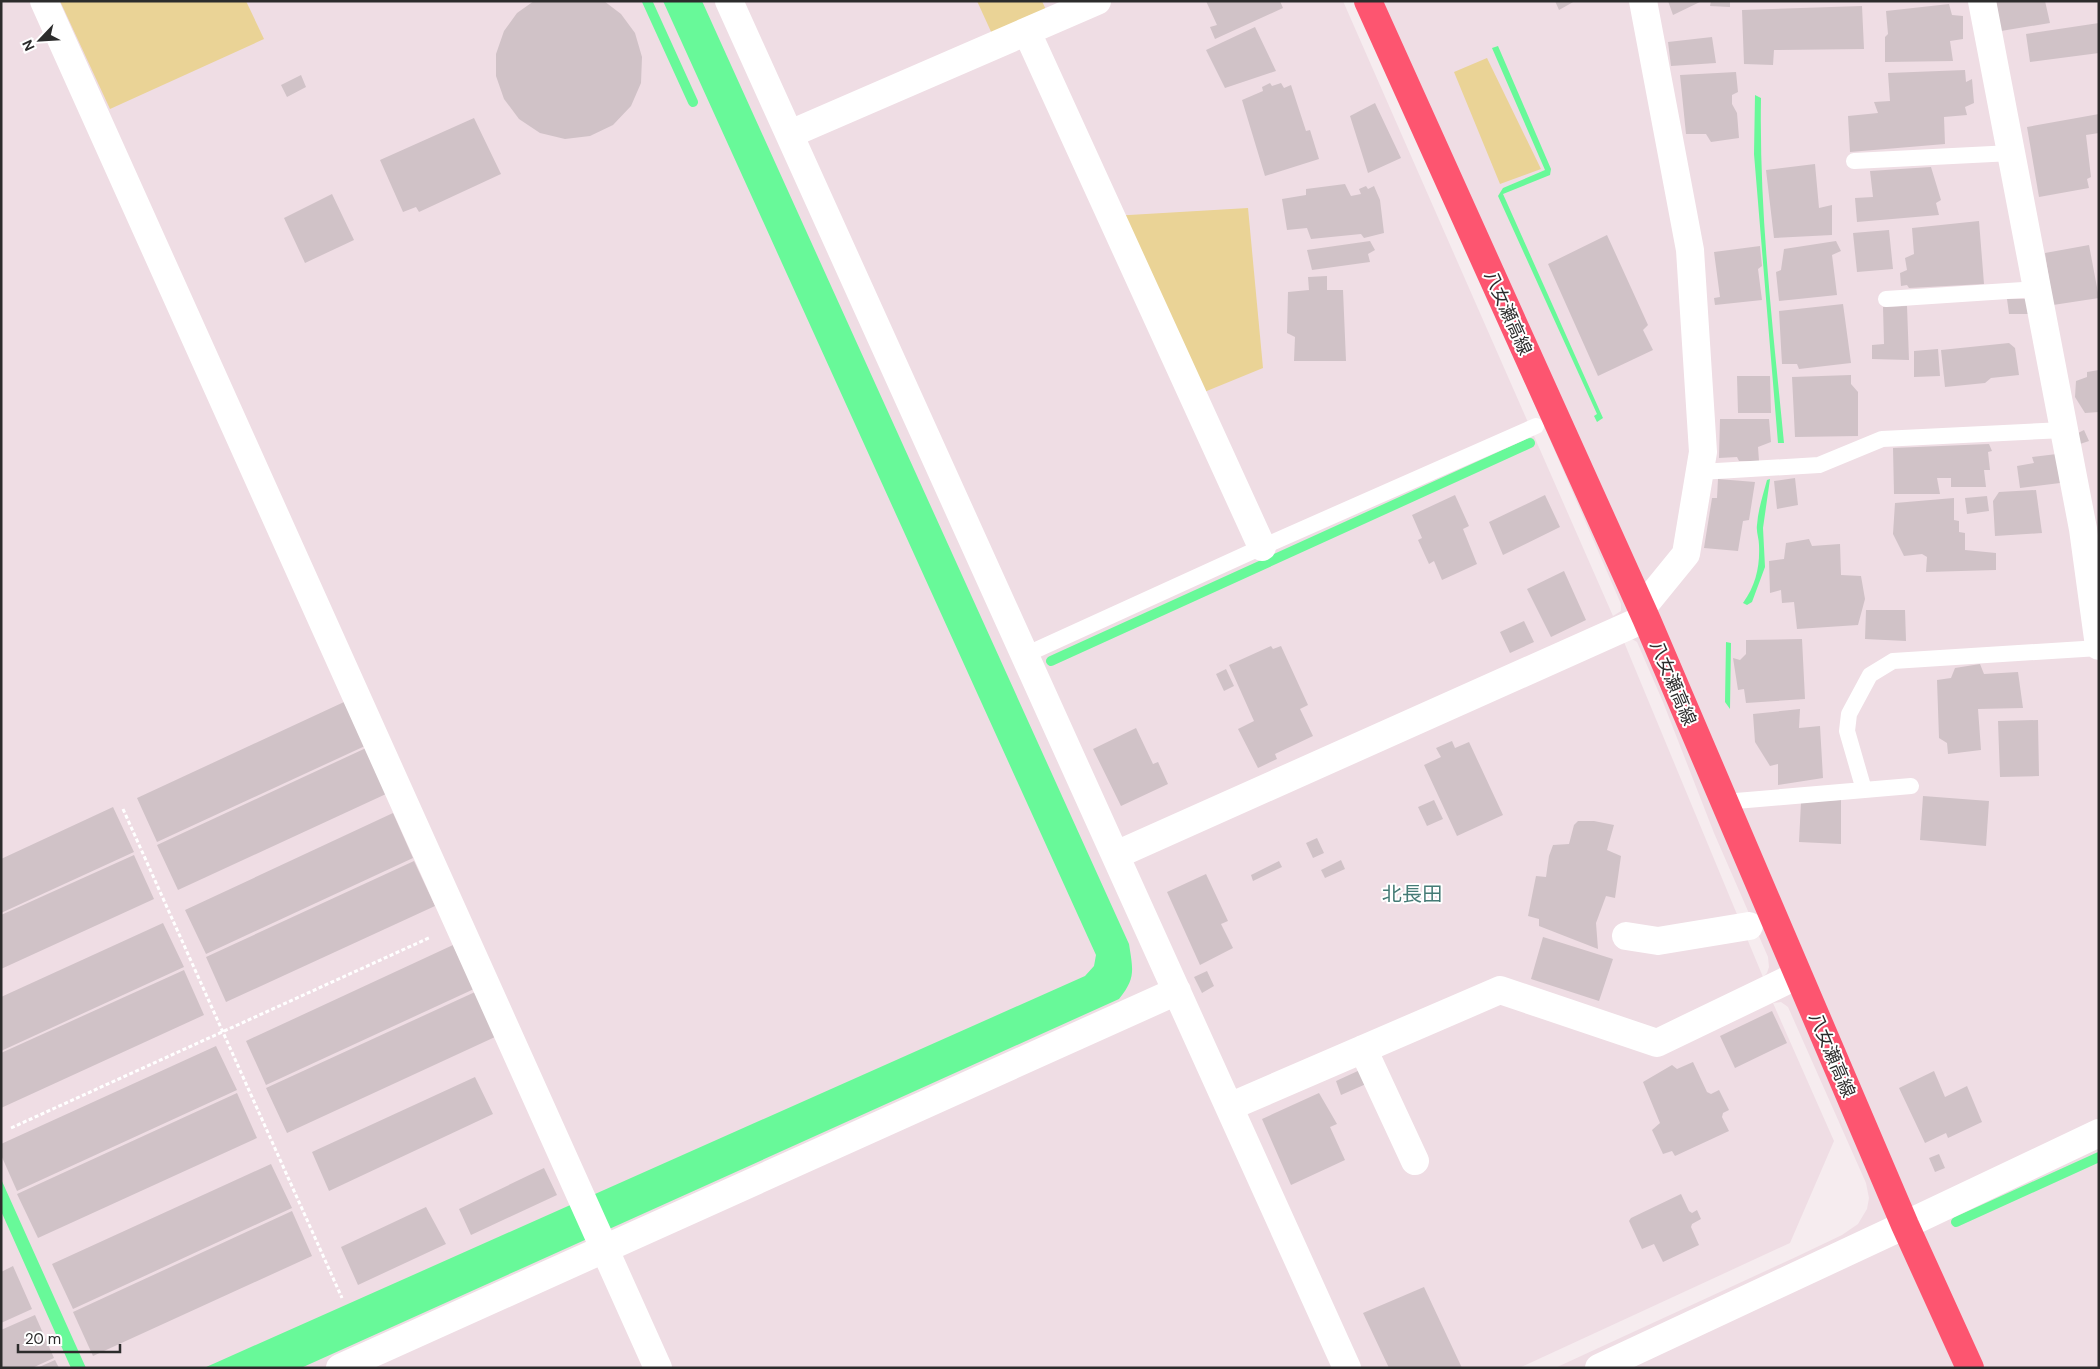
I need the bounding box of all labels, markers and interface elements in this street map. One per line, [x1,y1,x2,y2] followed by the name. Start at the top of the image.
[15,15,65,65] north arrow
[18,37,39,54] text: N
[1479,267,1537,359] street label: 八女瀬高線
[1644,637,1702,729] street label: 八女瀬高線
[1382,881,1442,907] district label: 北長田
[1803,1009,1861,1101] street label: 八女瀬高線
[18,1322,120,1354] scale bar
[25,1329,61,1349] text: 20 m

